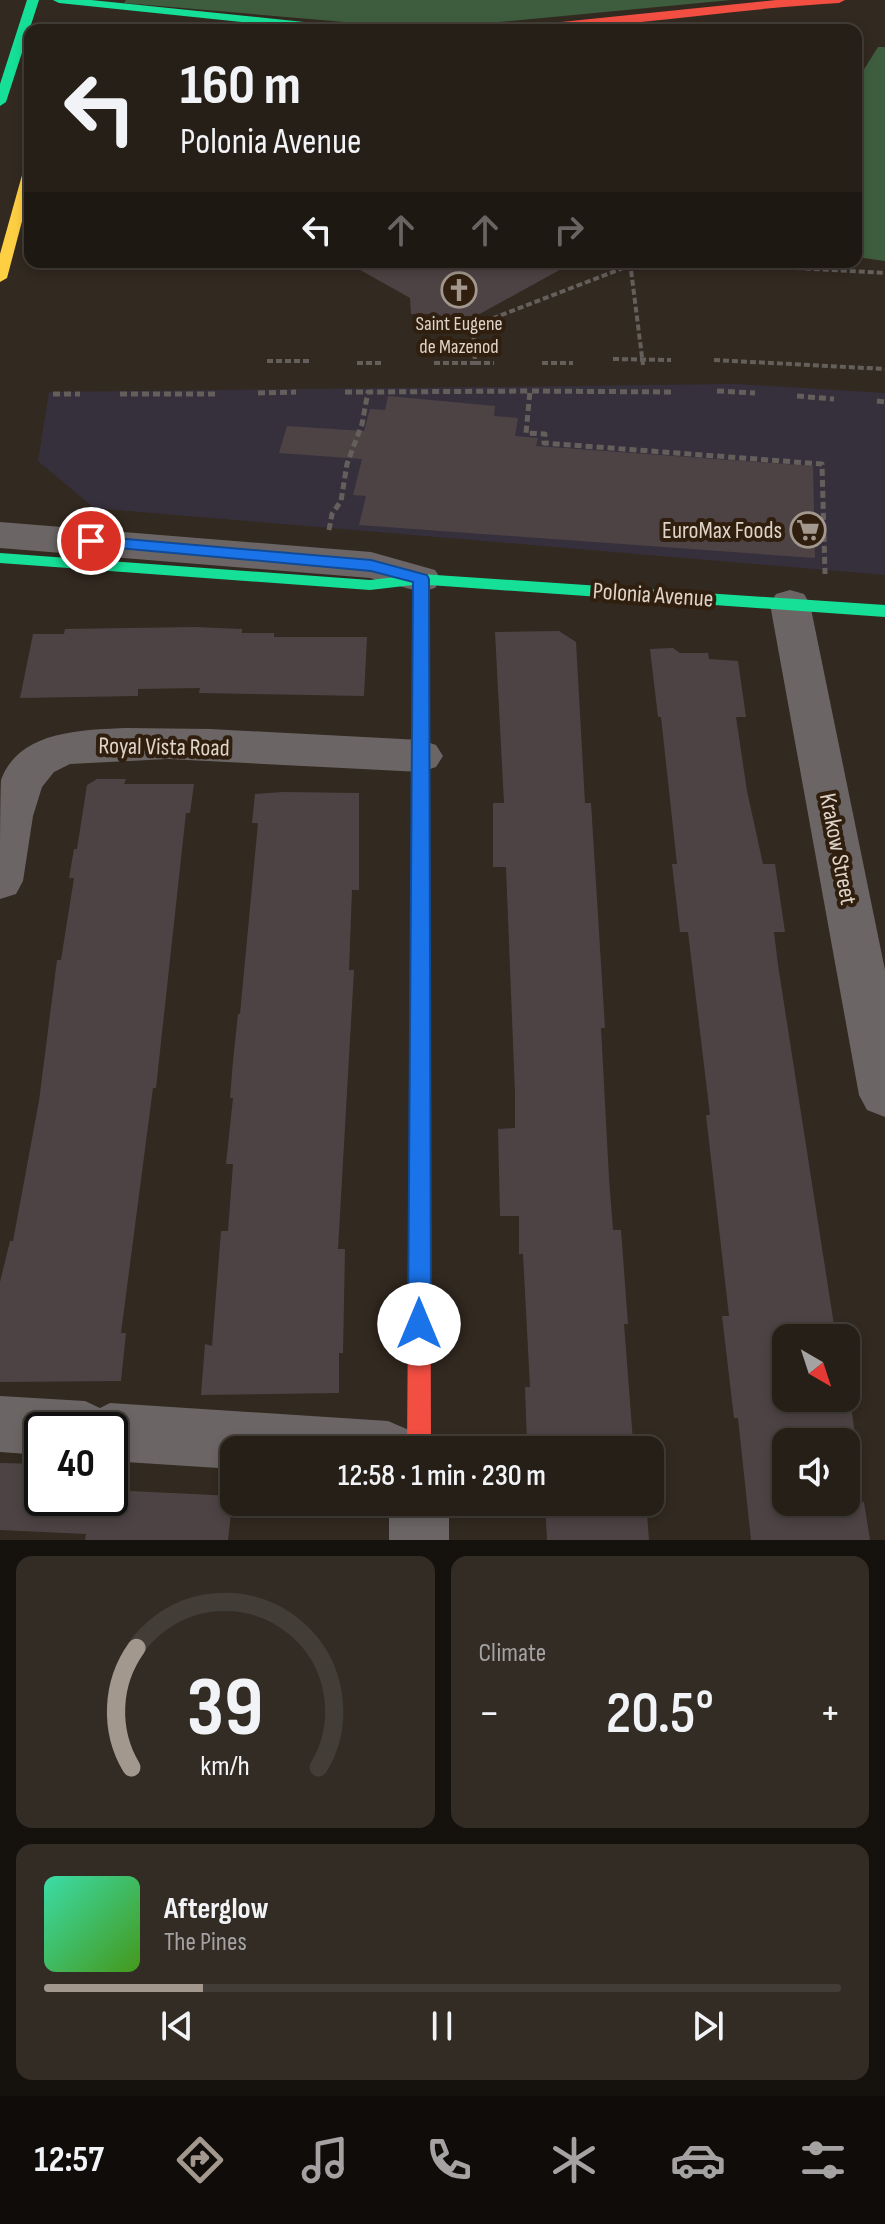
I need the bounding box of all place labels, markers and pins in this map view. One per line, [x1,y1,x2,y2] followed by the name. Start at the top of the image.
[440,271,478,309] church icon: Saint Eugene de Mazenod
[415,312,503,359] place label: Saint Eugene de Mazenod
[57,507,125,575] pin
[789,511,827,549] supermarket icon: EuroMax Foods
[662,516,782,545] place label: EuroMax Foods

